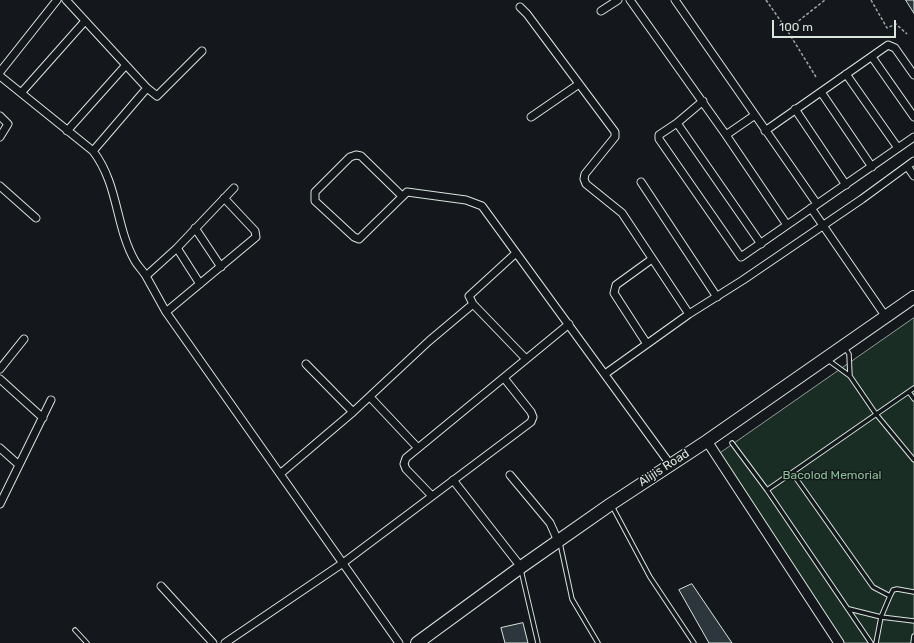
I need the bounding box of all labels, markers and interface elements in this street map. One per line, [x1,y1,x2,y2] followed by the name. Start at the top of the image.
[774,12,898,38] scale bar
[779,20,813,34] text: 100 m
[636,446,692,490] street label: Alijis Road
[783,469,881,483] park label: Bacolod Memorial

